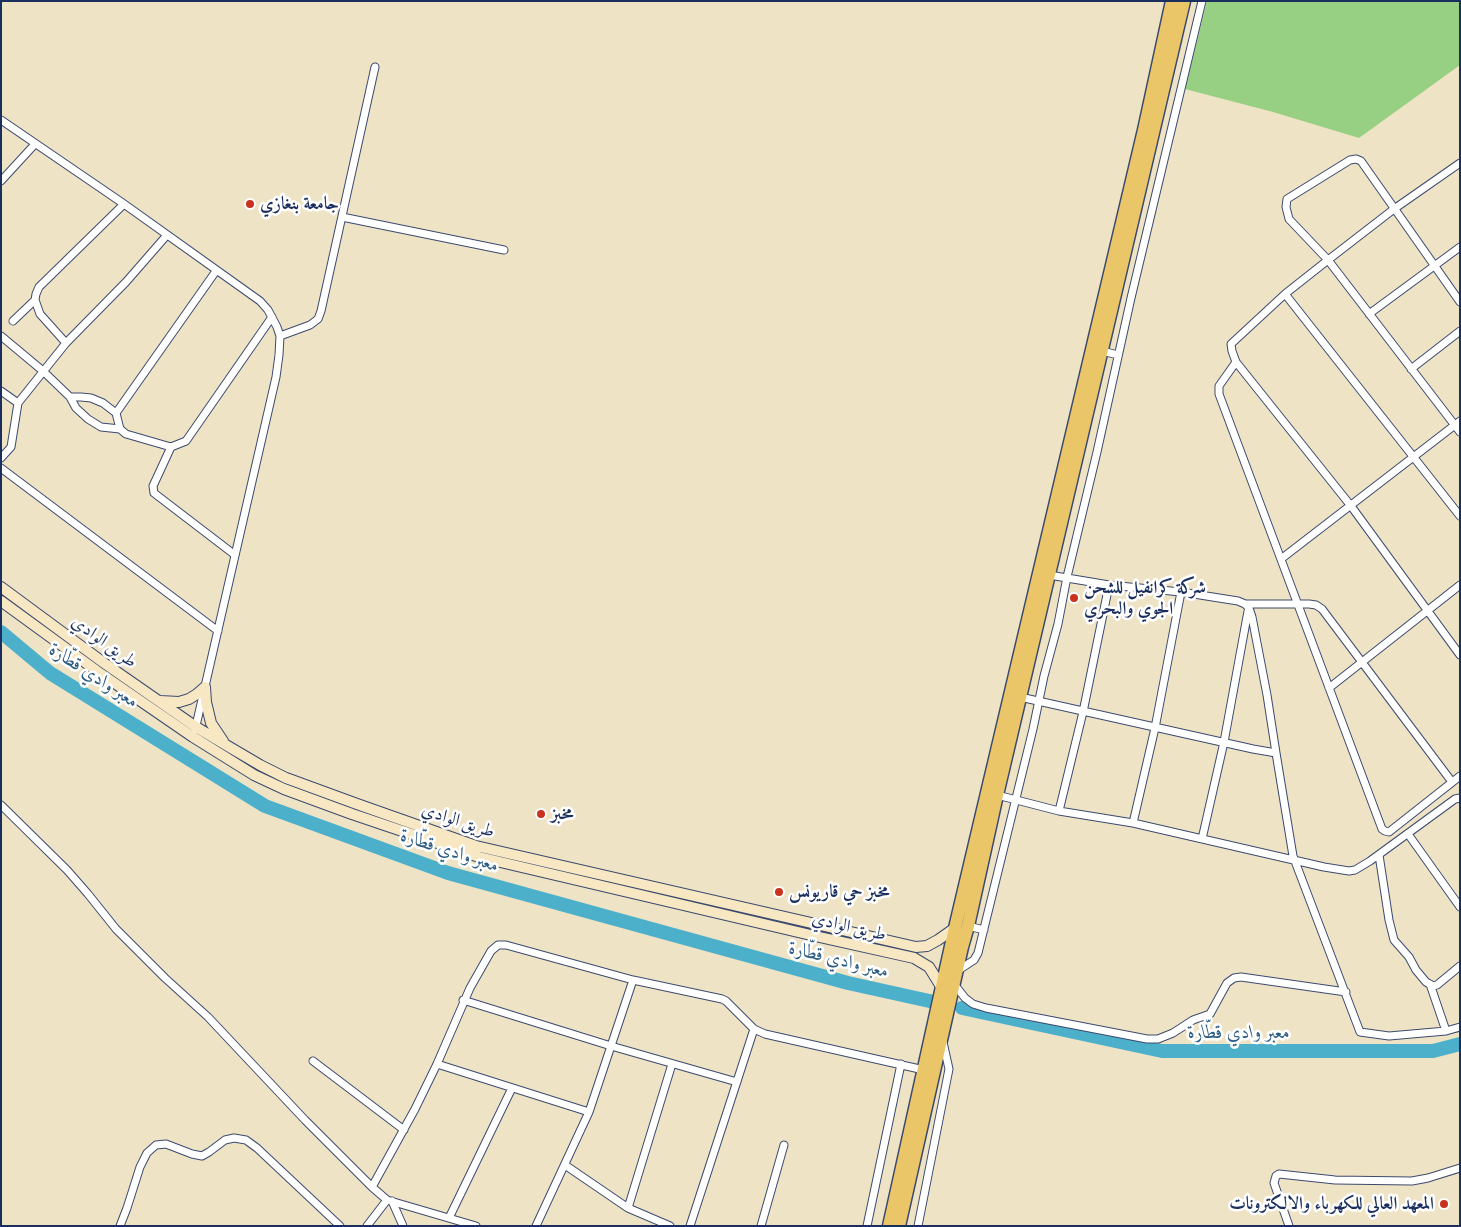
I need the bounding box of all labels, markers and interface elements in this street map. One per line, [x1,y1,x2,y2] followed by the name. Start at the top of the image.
[260,193,339,215] place label: جامعة بنغازي
[244,198,256,210] marker: جامعة بنغازي
[1084,577,1206,620] place label: شركة كرانفيل للشحن الجوي والبحري
[1068,592,1080,604] marker: شركة كرانفيل للشحن الجوي والبحري
[67,611,141,673] street label: طريق الوادي
[45,639,143,713] water label: معبر وادي قطّارة
[419,799,497,843] street label: طريق الوادي
[551,803,573,825] place label: مخبز
[535,808,547,820] marker: مخبز
[398,824,502,878] water label: معبر وادي قطّارة
[789,881,889,903] place label: مخبز حي قاريونس
[773,886,785,898] marker: مخبز حي قاريونس
[810,908,888,946] street label: طريق الوادي
[787,937,891,983] water label: معبر وادي قطّارة
[1188,1022,1290,1044] water label: معبر وادي قطّارة
[1229,1193,1434,1215] place label: المعهد العالي للكهرباء والالكترونات
[1438,1198,1450,1210] marker: المعهد العالي للكهرباء والالكترونات

